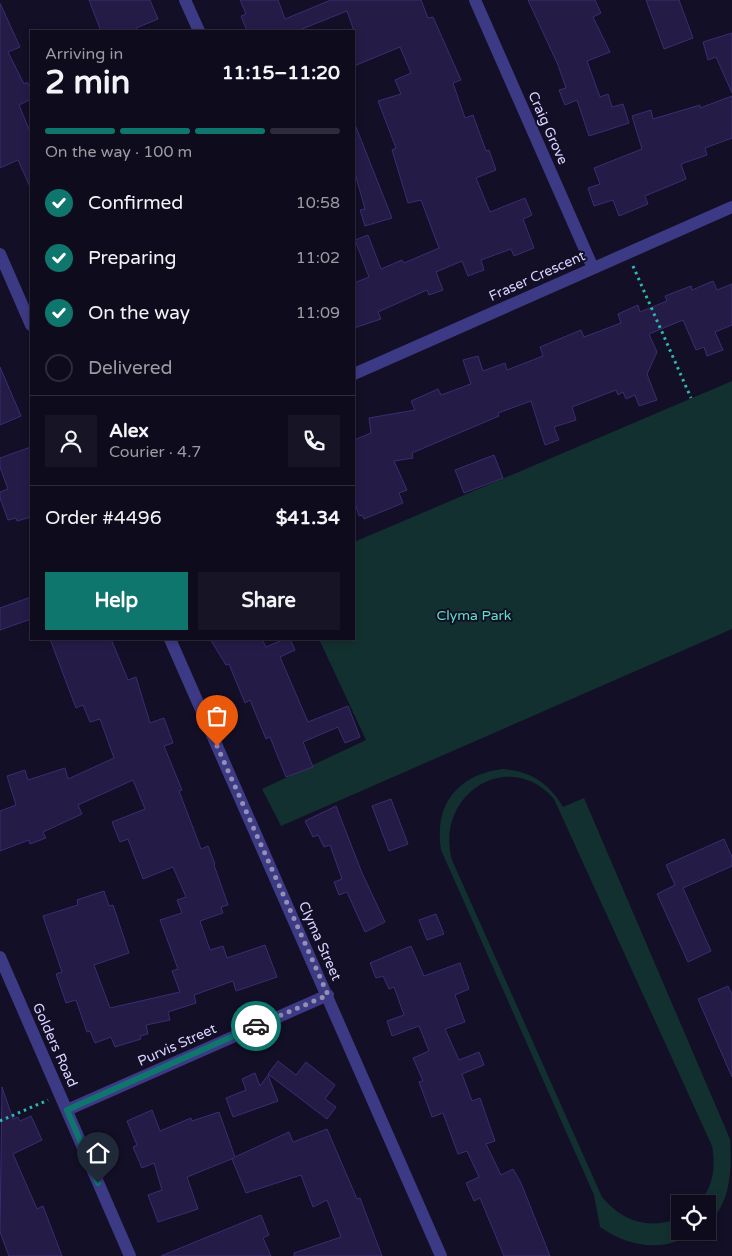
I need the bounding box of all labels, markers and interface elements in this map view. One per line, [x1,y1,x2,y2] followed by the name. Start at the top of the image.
[45,44,123,64] text: Arriving in
[222,62,340,84] text: 11:15–11:20
[45,64,130,102] text: 2 min
[524,89,572,167] street label: Craig Grove
[45,142,192,162] text: On the way · 100 m
[45,189,73,217] icon: check
[88,192,183,214] text: Confirmed
[296,193,340,213] text: 10:58
[45,244,73,272] icon: check
[88,247,177,269] text: Preparing
[486,247,588,305] street label: Fraser Crescent
[296,248,340,268] text: 11:02
[45,299,73,327] icon: check
[88,302,190,324] text: On the way
[296,303,340,323] text: 11:09
[88,357,173,379] text: Delivered
[45,415,97,467] button: person
[288,415,340,467] button: phone
[109,420,149,442] text: Alex
[109,442,201,462] text: Courier · 4.7
[45,507,162,529] text: Order #4496
[276,507,340,529] text: $41.34
[45,572,188,630] button: Help
[198,572,340,630] button: Share
[437,607,512,624] park label: Clyma Park
[196,695,238,746] pin
[203,702,231,730] icon: bag
[295,899,345,984] street label: Clyma Street
[29,1000,81,1090] street label: Golders Road
[231,1001,281,1051] courier
[242,1012,270,1040] icon: car
[135,1020,220,1070] street label: Purvis Street
[77,1132,119,1183] pin
[84,1139,112,1167] icon: home
[671,1195,716,1240] map controls
[671,1195,716,1240] button: locate

